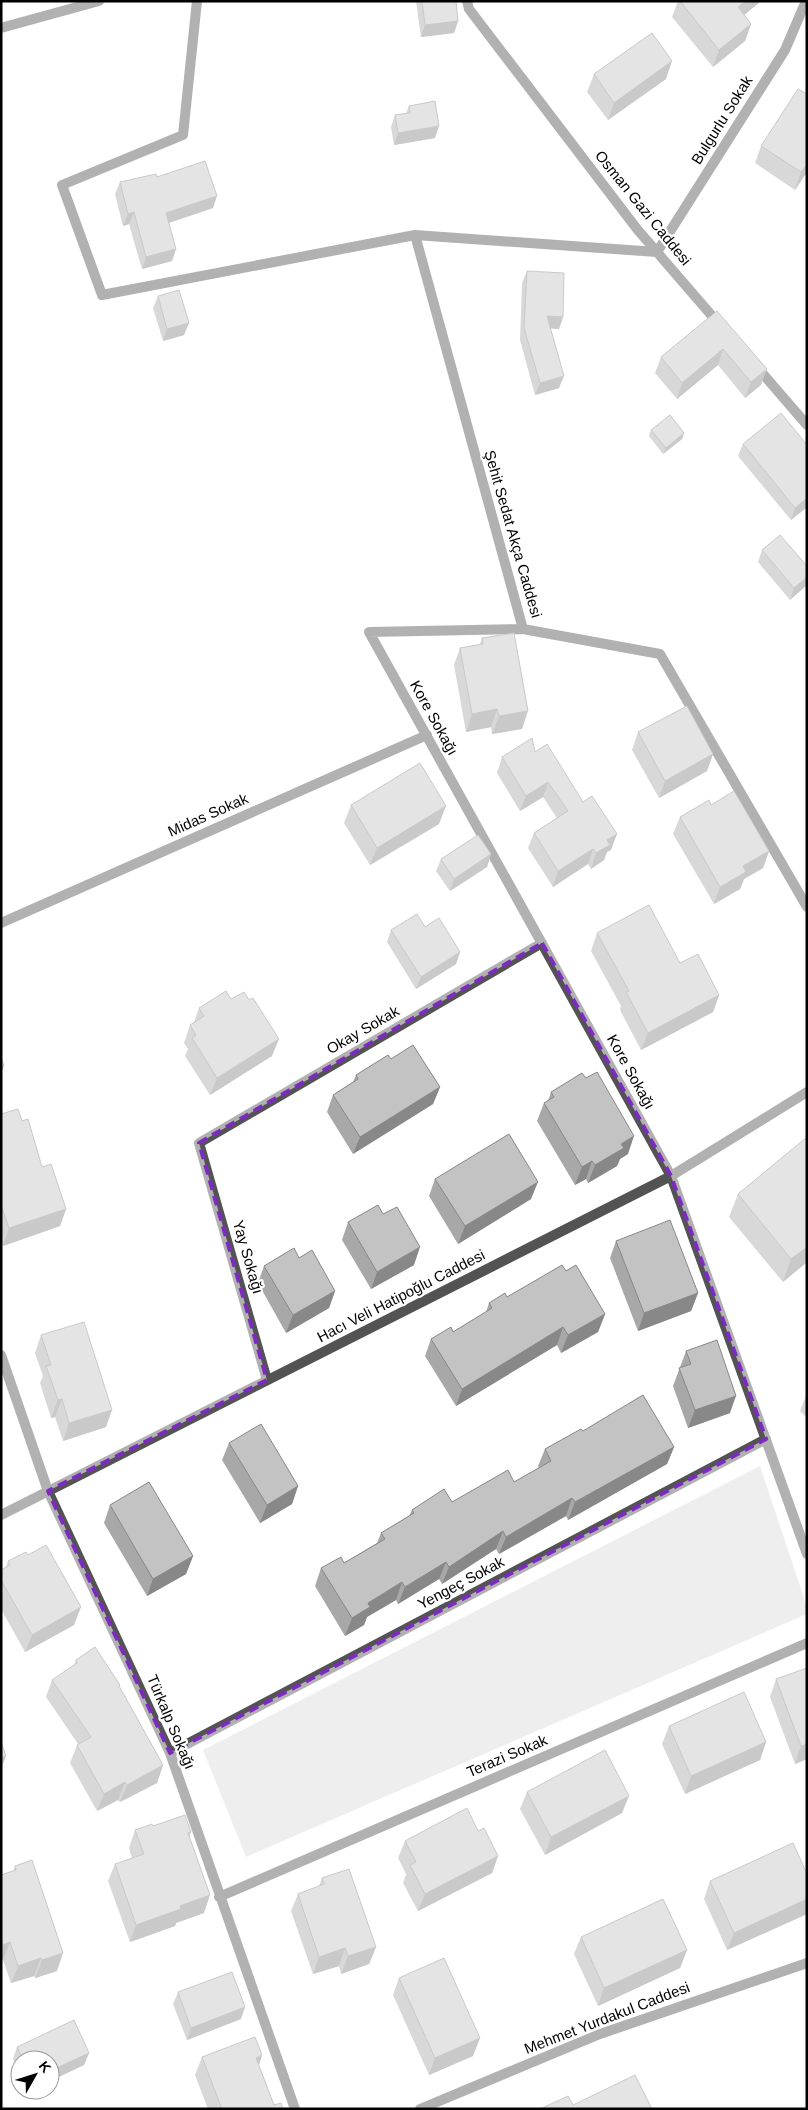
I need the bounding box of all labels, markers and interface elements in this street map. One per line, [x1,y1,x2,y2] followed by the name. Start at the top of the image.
[688,72,756,167] street label: Bulgurlu Sokak
[592,147,695,268] street label: Osman Gazi Caddesi
[481,448,546,620] street label: Şehit Sedat Akça Caddesi
[407,678,462,758] street label: Kore Sokağı
[165,789,251,840] street label: Midas Sokak
[323,1002,402,1057] street label: Okay Sokak
[604,1032,659,1112] street label: Kore Sokağı
[230,1218,267,1296] street label: Yay Sokağı
[314,1246,487,1345] street label: Hacı Veli Hatipoğlu Caddesi
[415,1552,507,1612] street label: Yengeç Sokak
[144,1672,199,1772] street label: Türkalp Sokağı
[464,1731,550,1780] street label: Terazi Sokak
[522,1978,692,2057] street label: Mehmet Yurdakul Caddesi
[10,2050,60,2100] north arrow
[36,2058,55,2076] text: K

